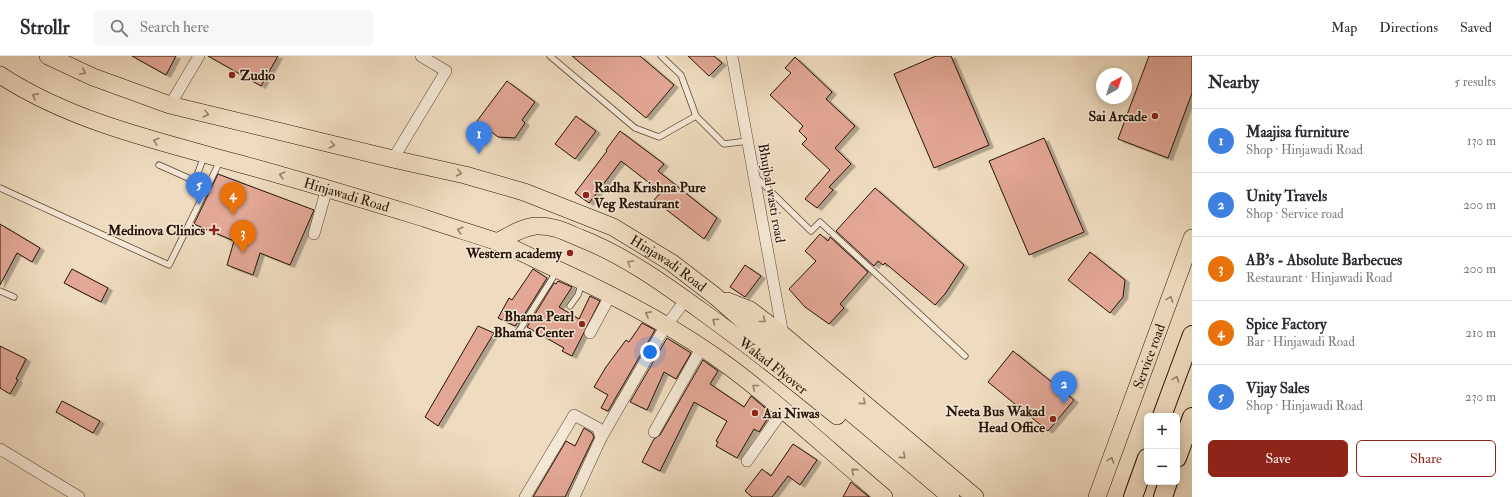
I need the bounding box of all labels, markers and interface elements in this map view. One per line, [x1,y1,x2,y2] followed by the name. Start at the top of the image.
[94,10,374,46] search box
[20,16,70,40] text: Strollr
[108,17,130,39] icon: search
[140,18,209,37] text: Search here
[1331,19,1357,36] text: Map
[1379,19,1438,36] text: Directions
[1460,19,1492,36] text: Saved
[79,67,86,75] one-way arrow
[240,67,275,84] place label: Zudio
[1096,68,1132,104] north arrow
[227,70,237,80] marker: Zudio
[1208,72,1259,93] text: Nearby
[1454,74,1496,90] text: 5 results
[32,93,39,100] one-way arrow
[1089,108,1147,125] place label: Sai Arcade
[202,109,209,118] one-way arrow
[1150,111,1160,121] marker: Sai Arcade
[466,121,492,154] pin: 1
[1246,123,1349,142] text: Maajisa furniture
[1219,133,1223,149] text: 1
[1467,133,1496,149] text: 130 m
[153,138,160,146] one-way arrow
[329,140,335,148] one-way arrow
[754,142,789,244] street label: Bhujbal wasti road
[1246,142,1363,158] text: Shop · Hinjawadi Road
[456,169,462,177] one-way arrow
[279,171,286,180] one-way arrow
[186,172,212,205] pin: 5
[302,174,391,216] street label: Hinjawadi Road
[593,179,706,213] place label: Radha Krishna Pure Veg Restaurant
[220,182,246,215] pin: 4
[1246,187,1327,206] text: Unity Travels
[581,190,591,200] marker: Radha Krishna Pure Veg Restaurant
[1218,197,1224,213] text: 2
[1463,197,1496,213] text: 200 m
[1246,206,1344,222] text: Shop · Service road
[230,220,256,253] pin: 3
[107,222,205,239] place label: Medinova Clinics
[208,224,220,236] marker: Medinova Clinics
[456,226,463,235] one-way arrow
[627,232,710,295] street label: Hinjawadi Road
[465,245,563,263] place label: Western academy
[565,248,575,258] marker: Western academy
[1246,251,1402,270] text: AB's - Absolute Barbecues
[626,260,634,267] one-way arrow
[1219,261,1224,277] text: 3
[1463,261,1496,277] text: 200 m
[1246,270,1393,286] text: Restaurant · Hinjawadi Road
[1165,295,1173,302] one-way arrow
[493,308,575,341] place label: Bhama Pearl Bhama Center
[645,312,652,319] one-way arrow
[758,315,765,322] one-way arrow
[1246,315,1327,334] text: Spice Factory
[577,319,587,329] marker: Bhama Pearl Bhama Center
[712,319,719,326] one-way arrow
[1129,321,1169,391] street label: Service road
[1217,325,1225,341] text: 4
[1465,325,1496,341] text: 210 m
[734,333,812,399] street label: Wakad Flyover
[1246,334,1355,350] text: Bar · Hinjawadi Road
[640,342,660,362] your location
[1051,371,1077,404] pin: 2
[1171,376,1179,383] one-way arrow
[1246,379,1309,398] text: Vijay Sales
[752,385,759,392] one-way arrow
[1218,389,1224,405] text: 5
[1465,389,1496,405] text: 230 m
[858,398,866,405] one-way arrow
[1246,398,1363,414] text: Shop · Hinjawadi Road
[945,403,1045,436] place label: Neeta Bus Wakad Head Office
[762,405,820,422] place label: Aai Niwas
[750,408,760,418] marker: Aai Niwas
[1144,413,1180,485] map controls
[1144,413,1180,449] button: +
[1048,414,1058,424] marker: Neeta Bus Wakad Head Office
[1208,440,1348,477] button: Save
[1356,440,1496,477] button: Share
[1144,449,1180,485] button: −
[898,452,905,459] one-way arrow
[1106,457,1114,464] one-way arrow
[851,469,859,476] one-way arrow

